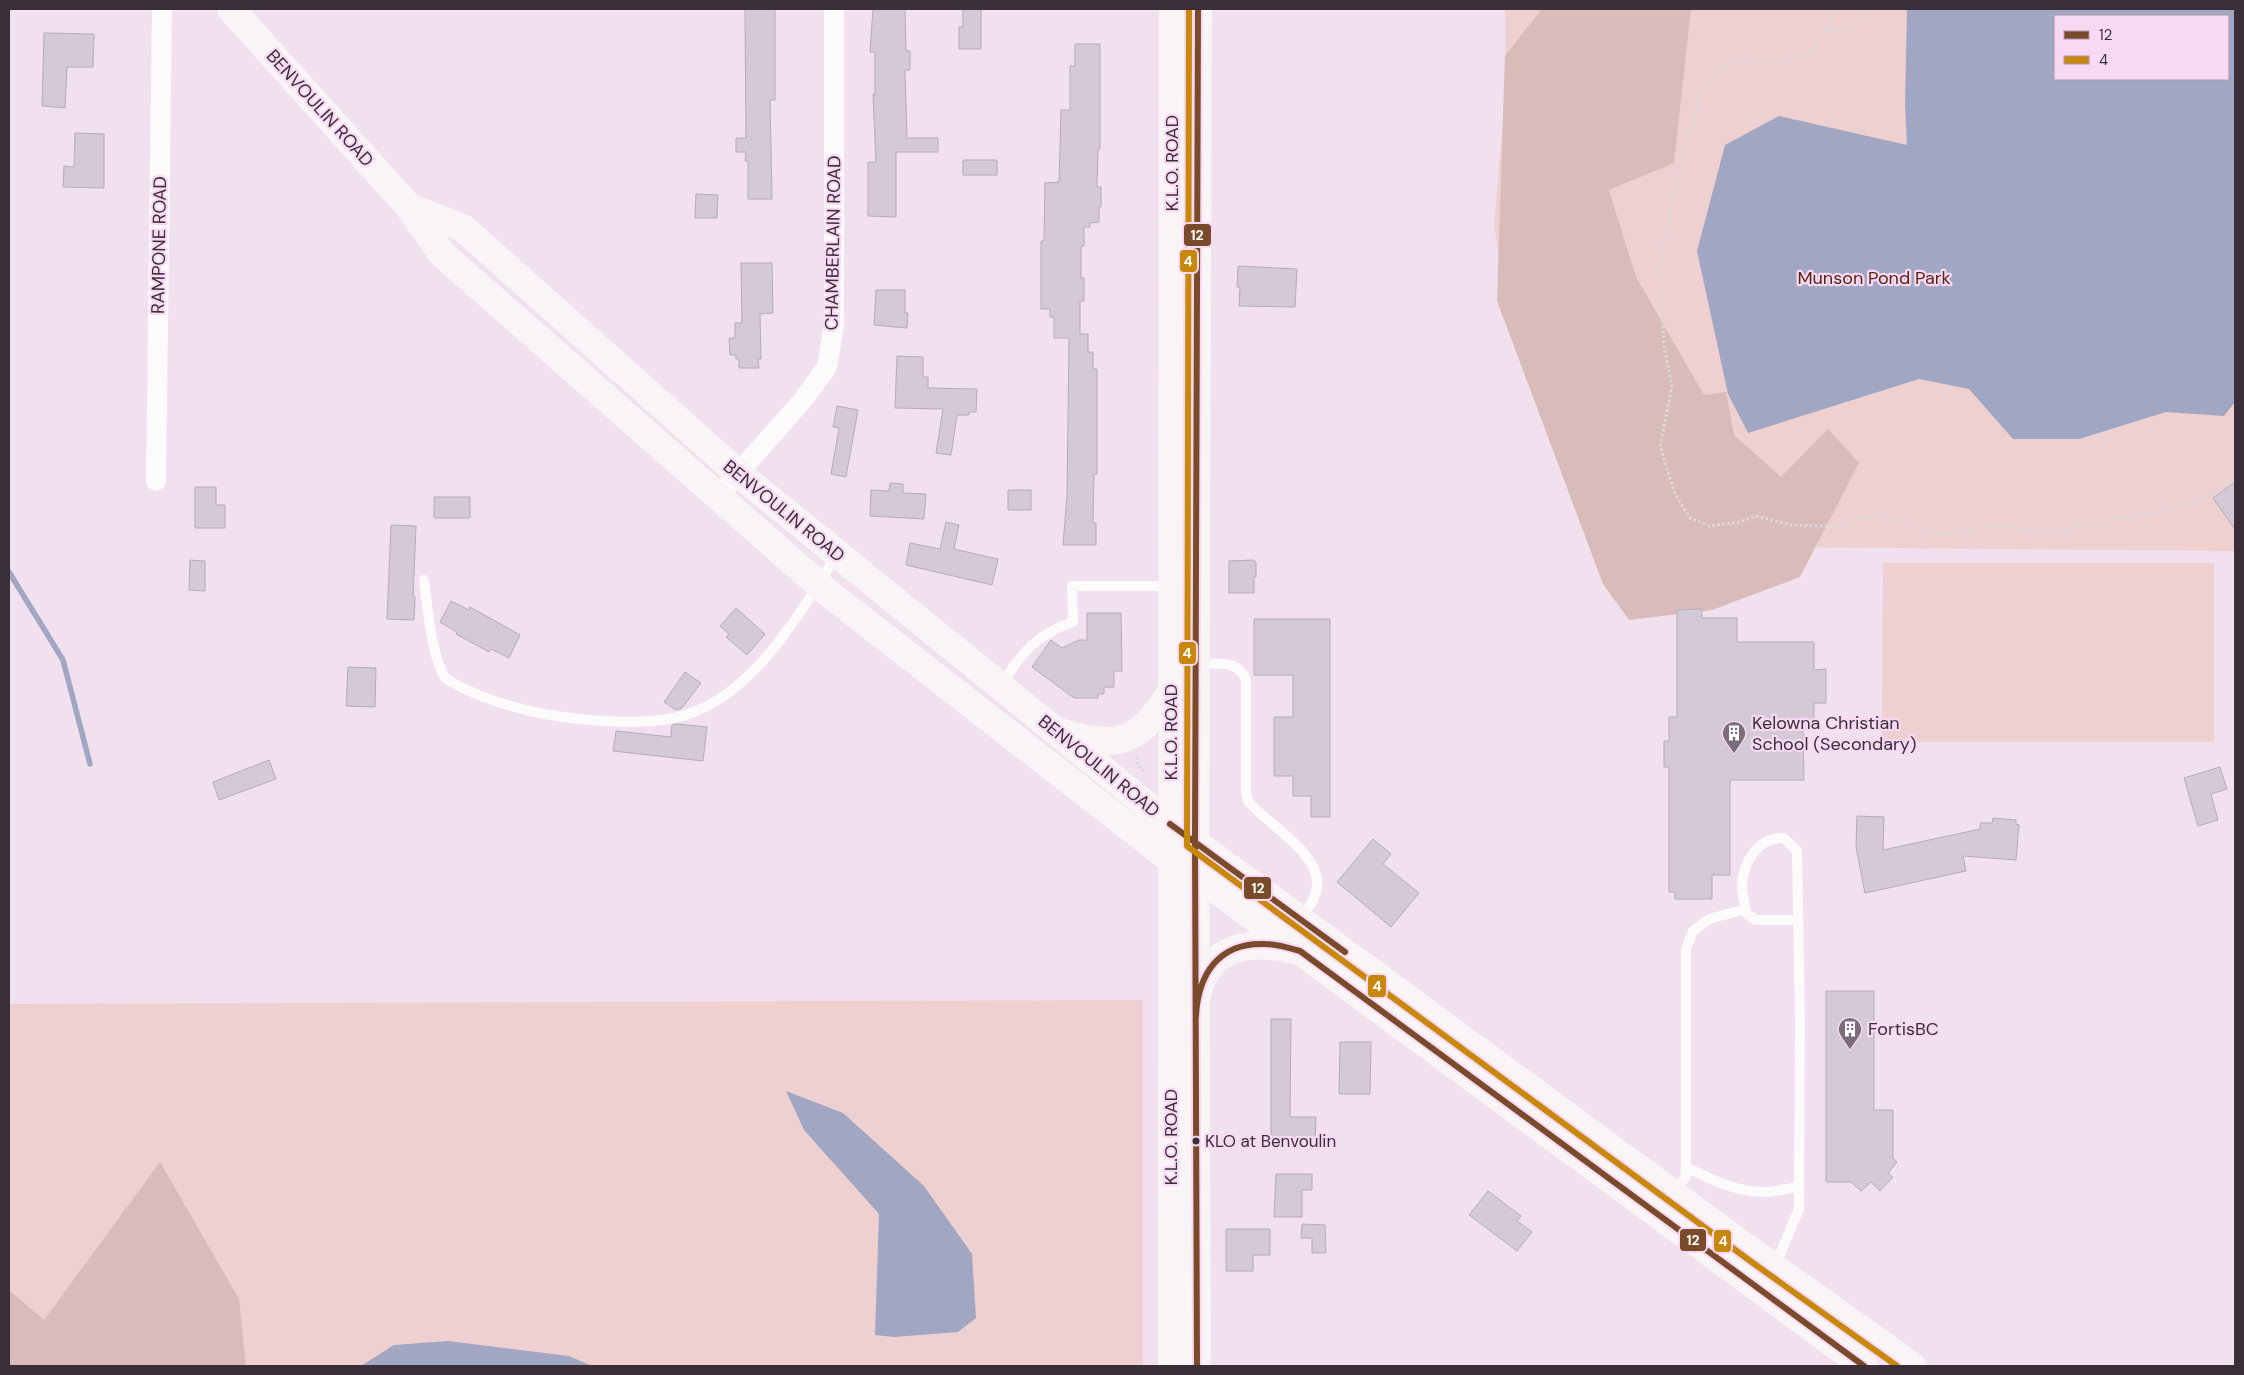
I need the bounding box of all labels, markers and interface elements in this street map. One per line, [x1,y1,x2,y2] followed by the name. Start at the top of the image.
[2054,15,2229,80] legend
[2099,25,2112,45] text: 12
[261,44,379,172] street label: BENVOULIN ROAD
[2099,50,2108,70] text: 4
[1160,115,1184,211] street label: K.L.O. ROAD
[819,155,847,331] street label: CHAMBERLAIN ROAD
[146,176,172,314] street label: RAMPONE ROAD
[1183,223,1212,247] line badge: 12
[1190,226,1204,244] text: 12
[1179,249,1198,273] line badge: 4
[1183,252,1193,270] text: 4
[1797,266,1951,290] park label: Munson Pond Park
[718,455,850,567] street label: BENVOULIN ROAD
[1178,641,1197,665] line badge: 4
[1182,644,1192,662] text: 4
[1159,684,1183,780] street label: K.L.O. ROAD
[1033,710,1165,822] street label: BENVOULIN ROAD
[1752,711,1916,756] place label: Kelowna Christian School (Secondary)
[1721,720,1747,754] building icon: Kelowna Christian School (Secondary)
[1243,876,1272,900] line badge: 12
[1251,879,1265,897] text: 12
[1367,974,1387,998] line badge: 4
[1372,977,1382,995] text: 4
[1837,1016,1863,1050] building icon: FortisBC
[1868,1017,1939,1041] place label: FortisBC
[1159,1089,1183,1185] street label: K.L.O. ROAD
[1205,1130,1336,1152] place label: KLO at Benvoulin
[1191,1136,1201,1146] marker: KLO at Benvoulin
[1679,1228,1707,1252] line badge: 12
[1713,1229,1732,1253] line badge: 4
[1686,1231,1700,1249] text: 12
[1718,1232,1728,1250] text: 4

